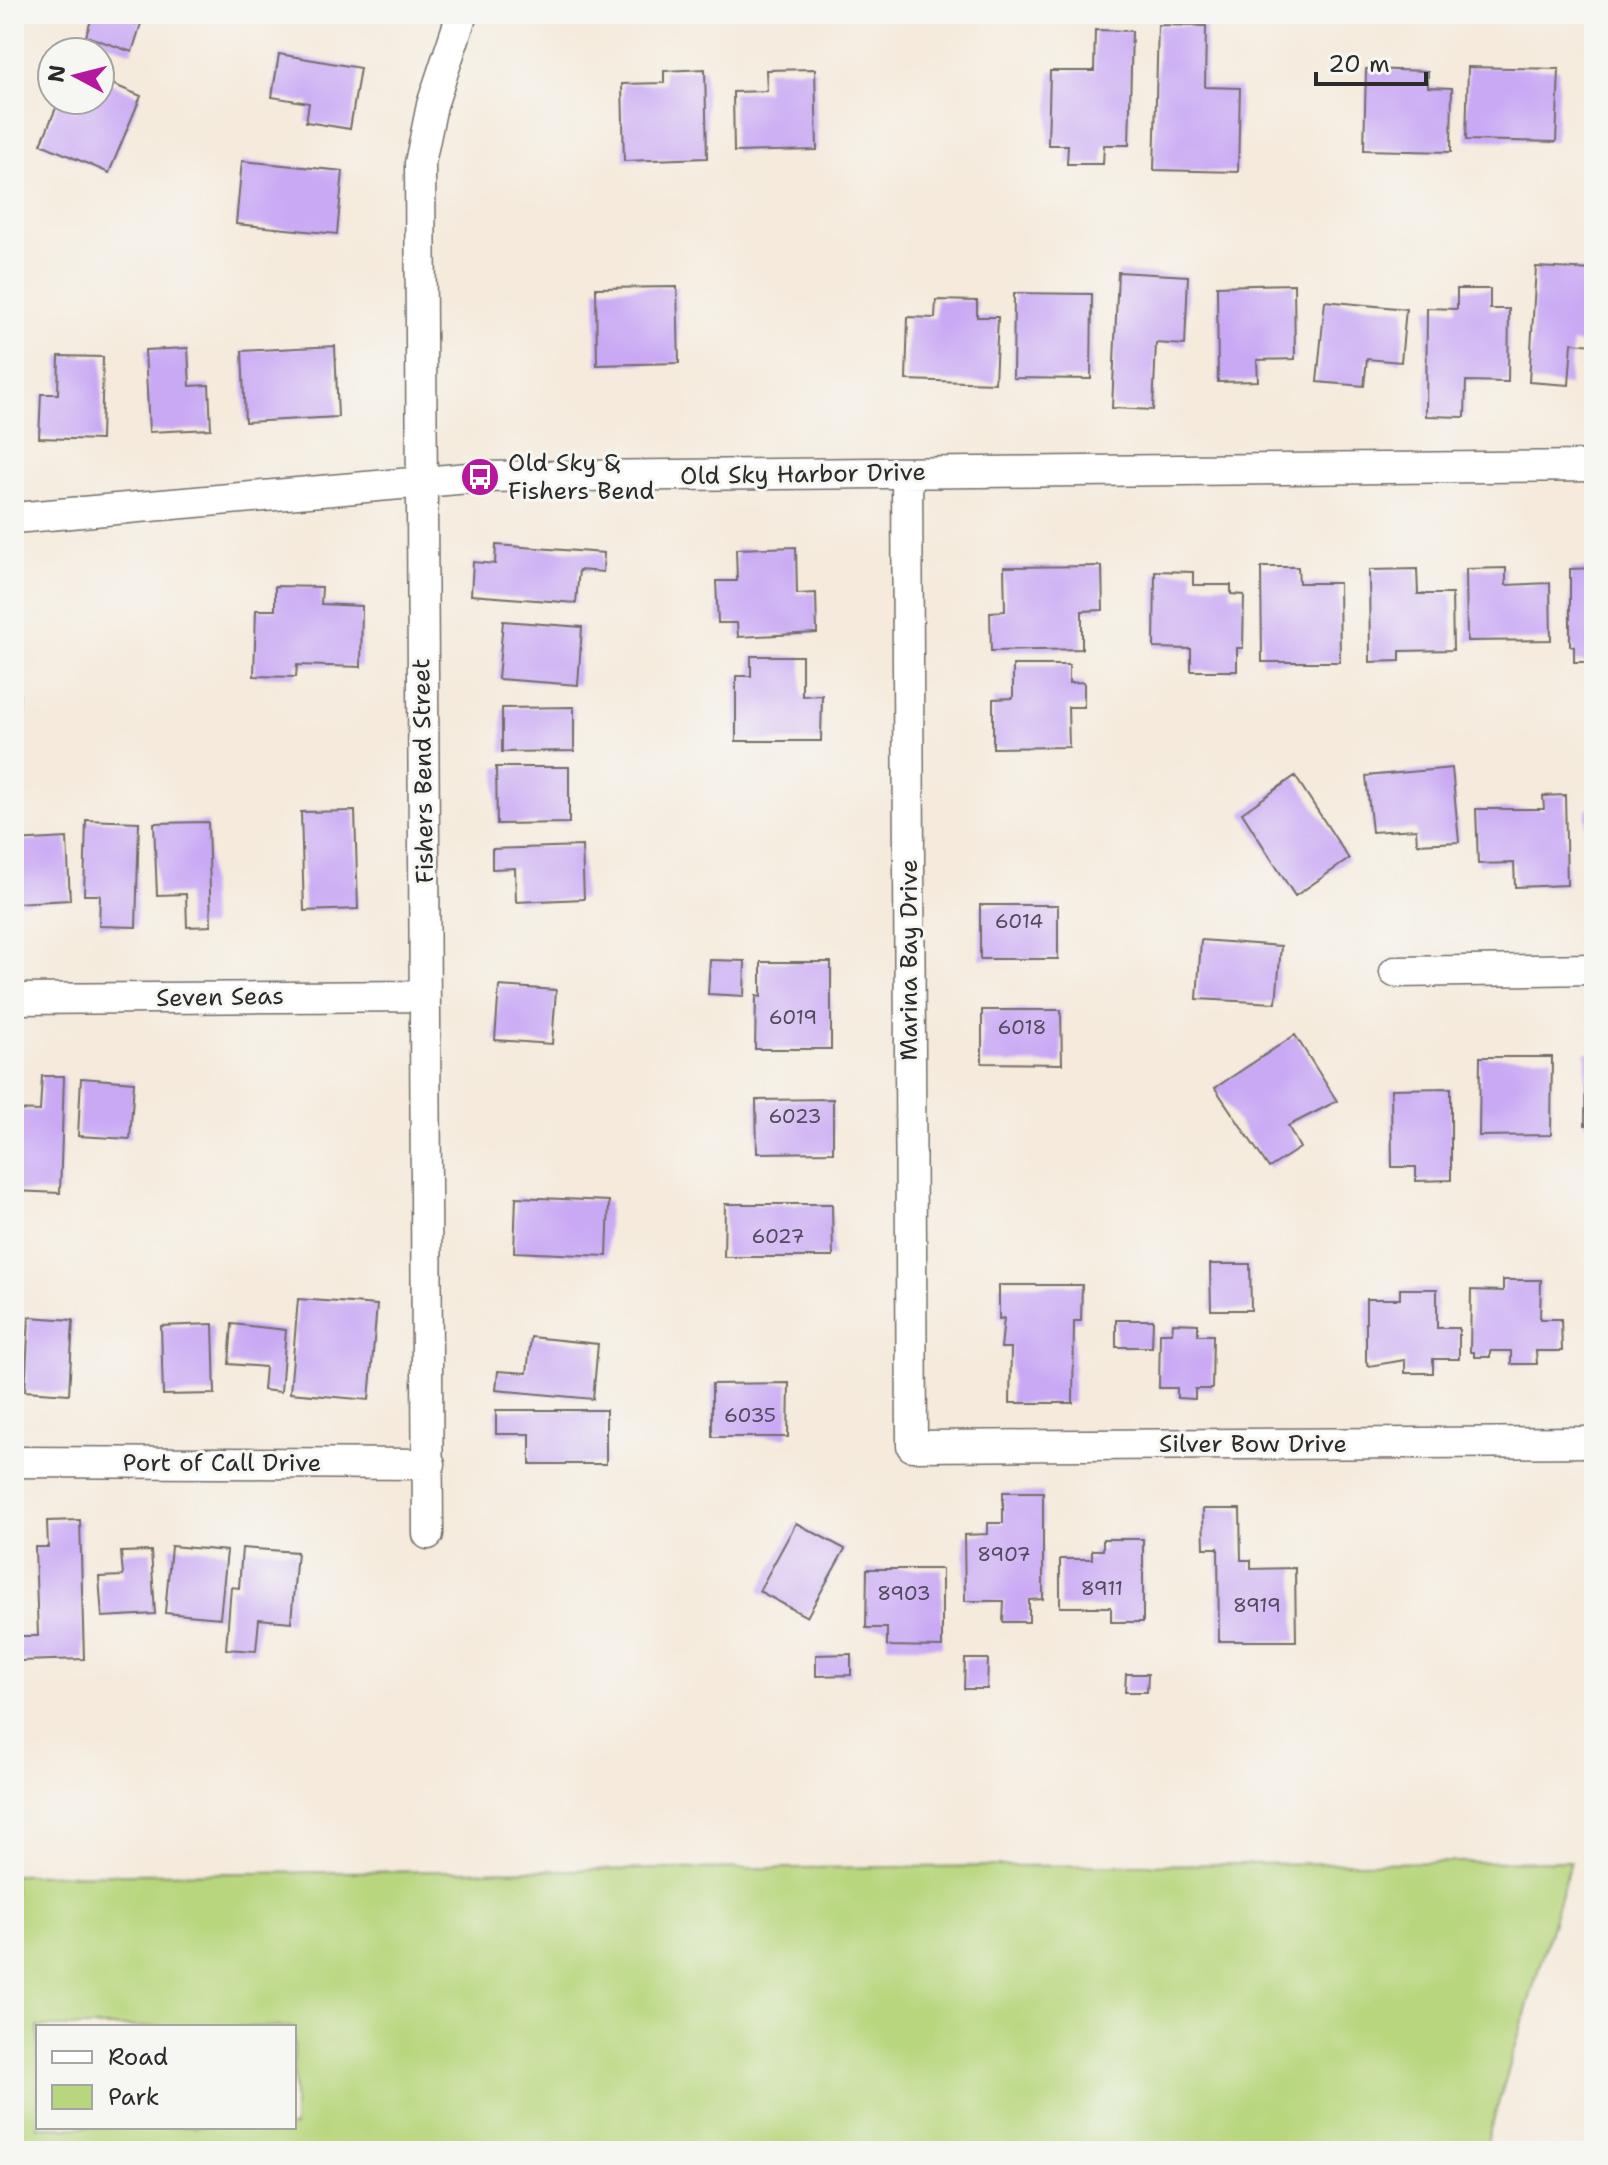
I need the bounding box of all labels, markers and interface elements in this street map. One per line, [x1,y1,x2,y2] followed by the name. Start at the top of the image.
[36,36,116,116] north arrow
[1316,36,1426,86] scale bar
[1328,48,1390,80] text: 20 m
[41,63,72,84] text: N
[508,447,654,507] place label: Old Sky & Fishers Bend
[459,456,501,498] bus stop icon: Old Sky & Fishers Bend
[680,456,926,492] street label: Old Sky Harbor Drive
[405,658,441,884] street label: Fishers Bend Street
[893,859,925,1061] street label: Marina Bay Drive
[995,908,1043,934] house number: 6014
[156,980,284,1014] street label: Seven Seas
[769,1004,817,1030] house number: 6019
[998,1014,1046,1040] house number: 6018
[768,1103,822,1129] house number: 6023
[752,1223,804,1249] house number: 6027
[724,1402,776,1428] house number: 6035
[1159,1428,1347,1460] street label: Silver Bow Drive
[123,1447,321,1479] street label: Port of Call Drive
[977,1541,1031,1567] house number: 8907
[1081,1575,1123,1601] house number: 8911
[877,1580,931,1606] house number: 8903
[1233,1592,1281,1618] house number: 8919
[36,2025,296,2129] legend
[108,2041,168,2073] text: Road
[108,2081,160,2113] text: Park

